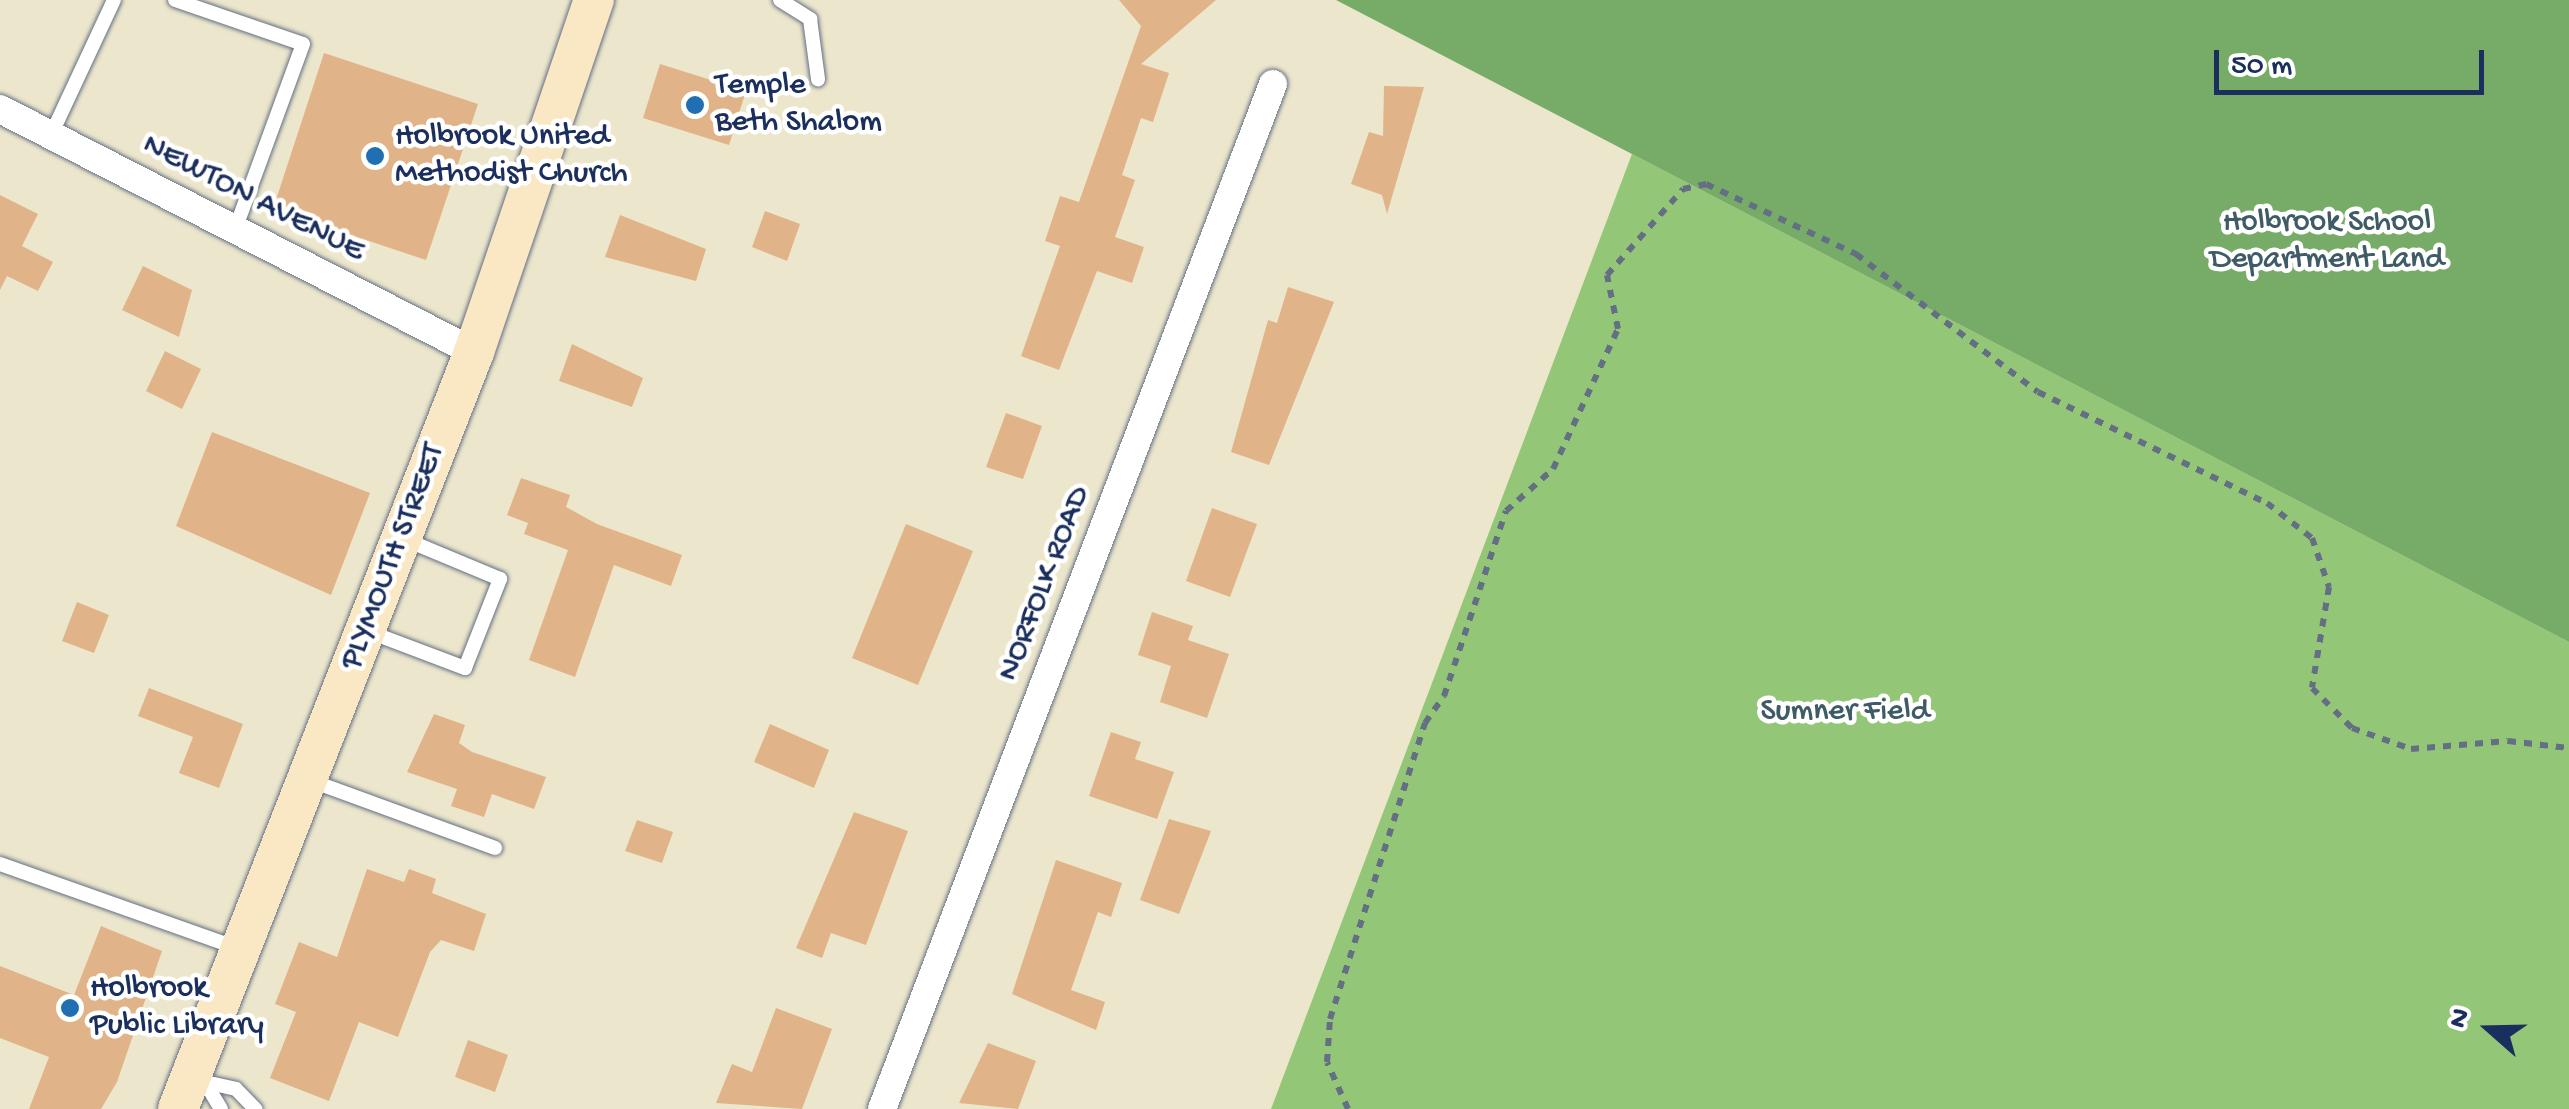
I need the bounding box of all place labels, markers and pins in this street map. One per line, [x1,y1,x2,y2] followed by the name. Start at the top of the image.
[715,68,882,143] place label: Temple Beth Shalom
[684,94,706,116] marker: Temple Beth Shalom
[395,119,628,194] place label: Holbrook United Methodist Church
[364,145,386,167] marker: Holbrook United Methodist Church
[90,971,264,1046] place label: Holbrook Public Library
[59,997,81,1019] marker: Holbrook Public Library

